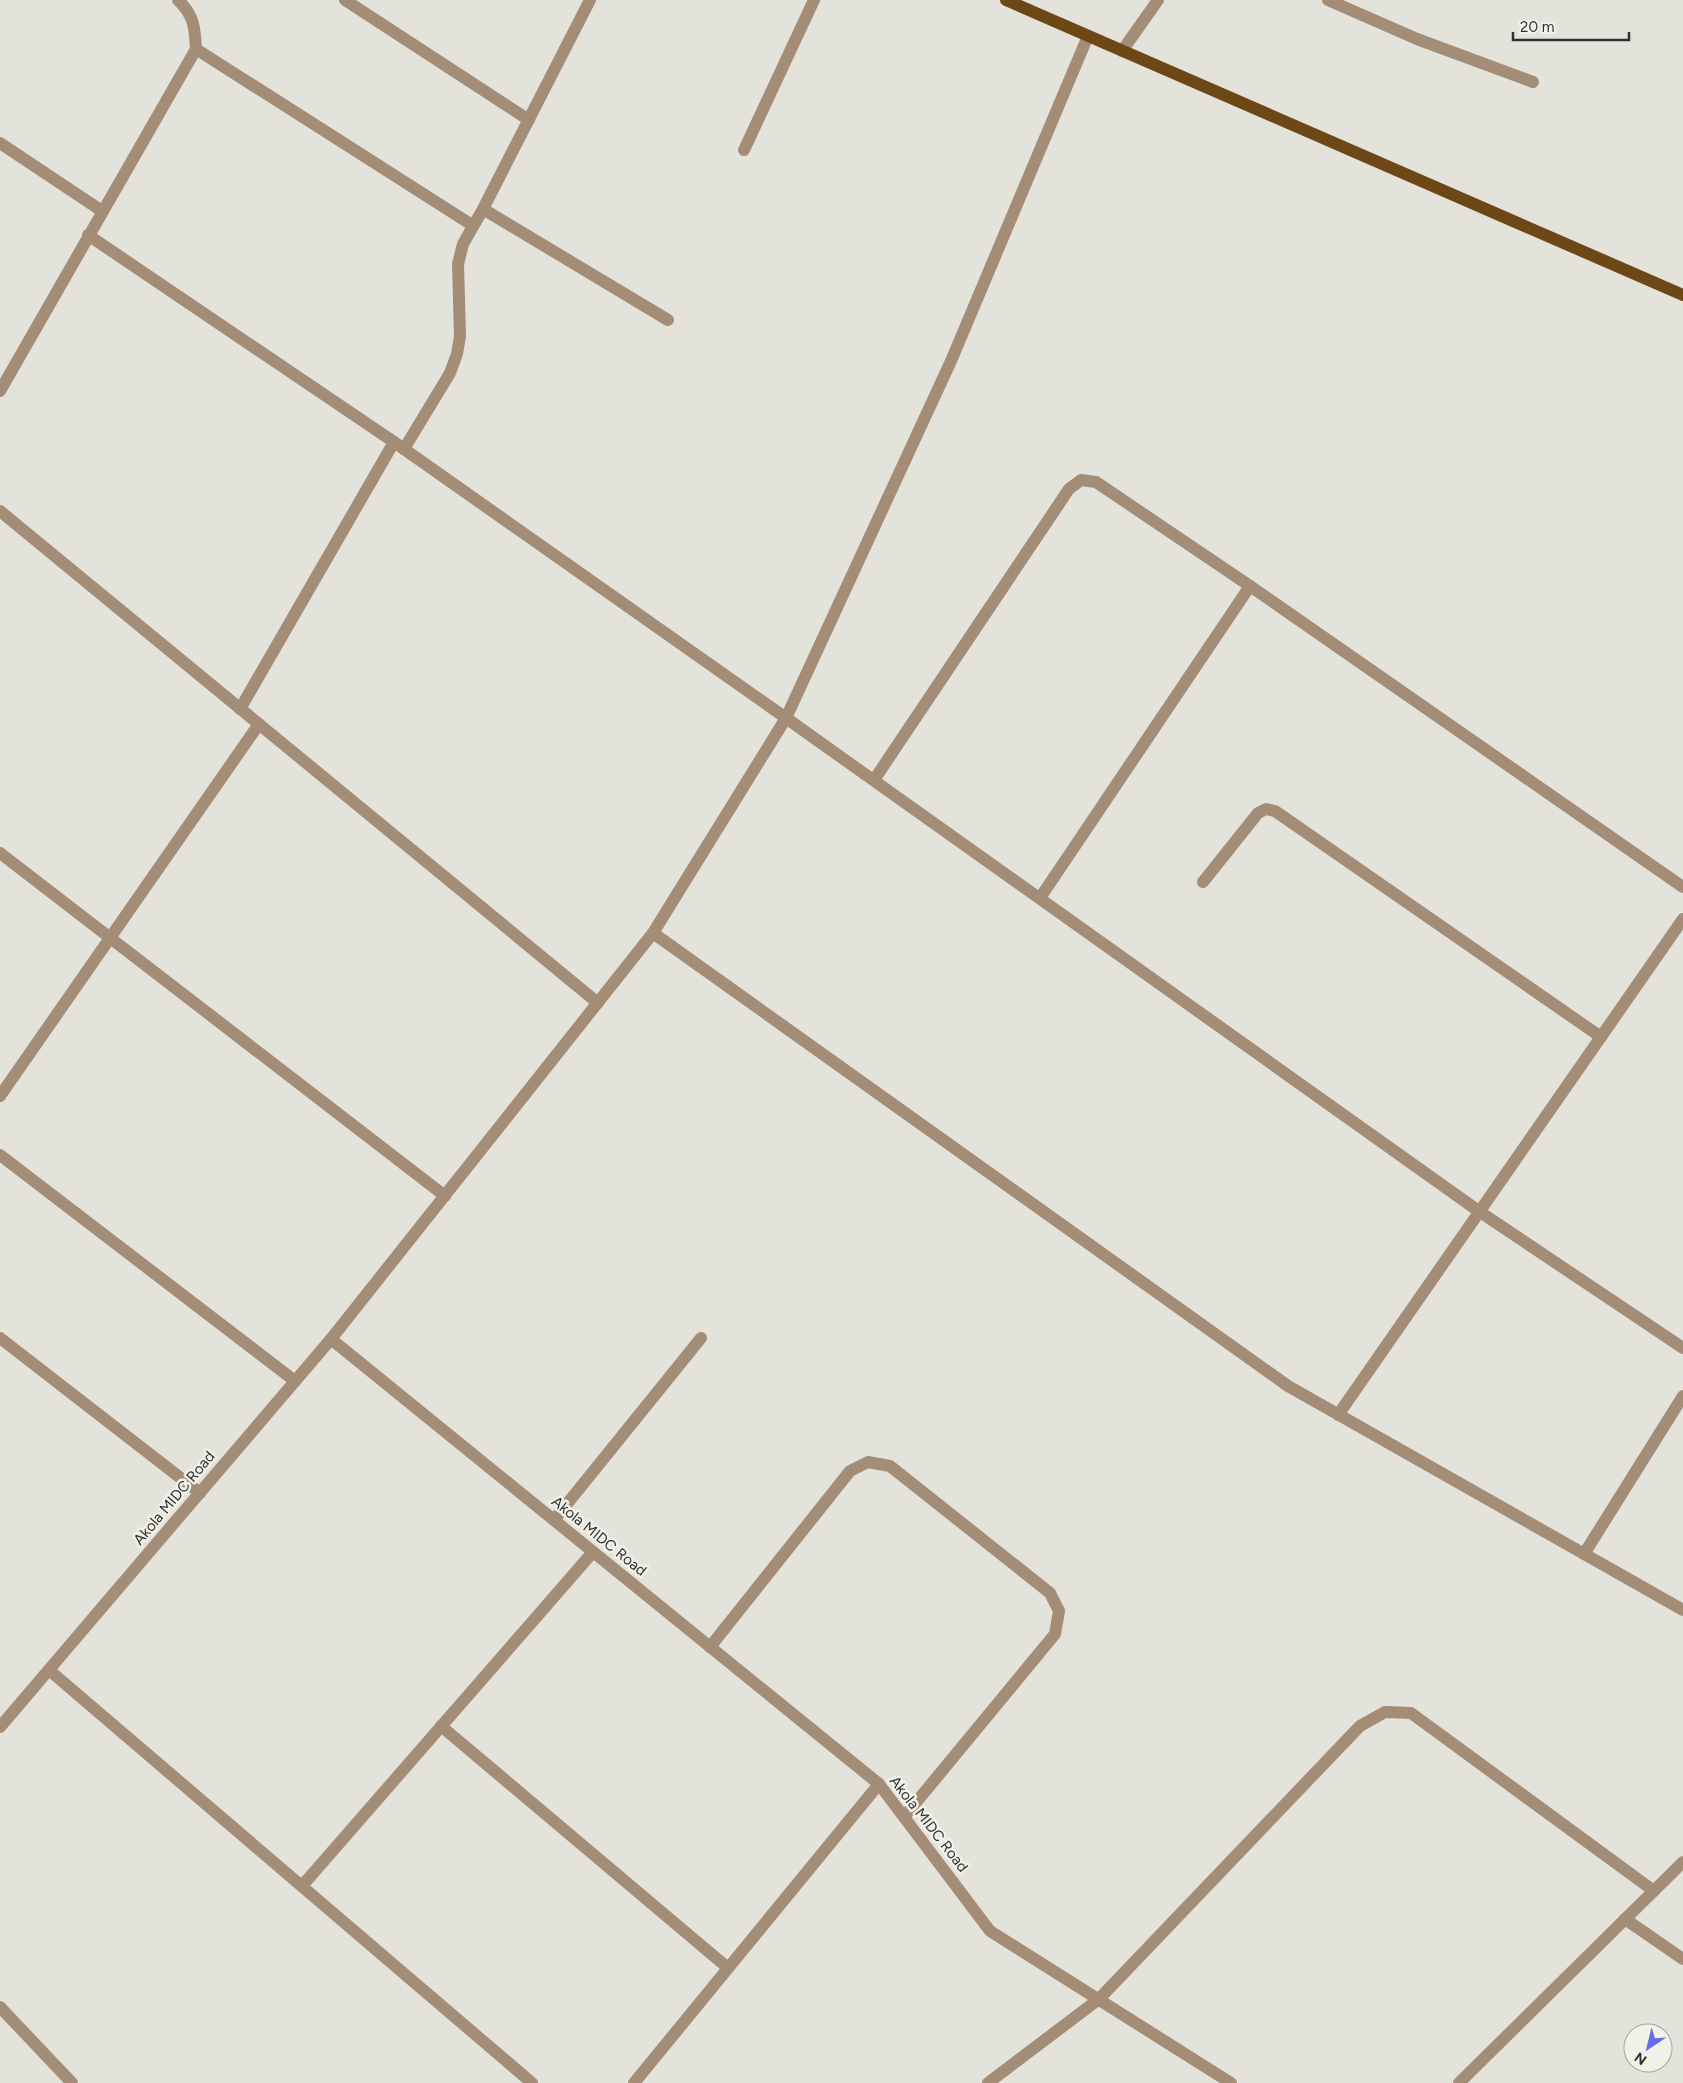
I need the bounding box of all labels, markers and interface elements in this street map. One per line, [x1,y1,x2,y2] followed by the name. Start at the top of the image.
[1513,10,1629,42] scale bar
[1520,18,1554,36] text: 20 m
[130,1447,218,1549] street label: Akola MIDC Road
[548,1492,650,1580] street label: Akola MIDC Road
[886,1772,972,1876] street label: Akola MIDC Road
[1623,2023,1673,2073] north arrow
[1632,2048,1650,2068] text: N

